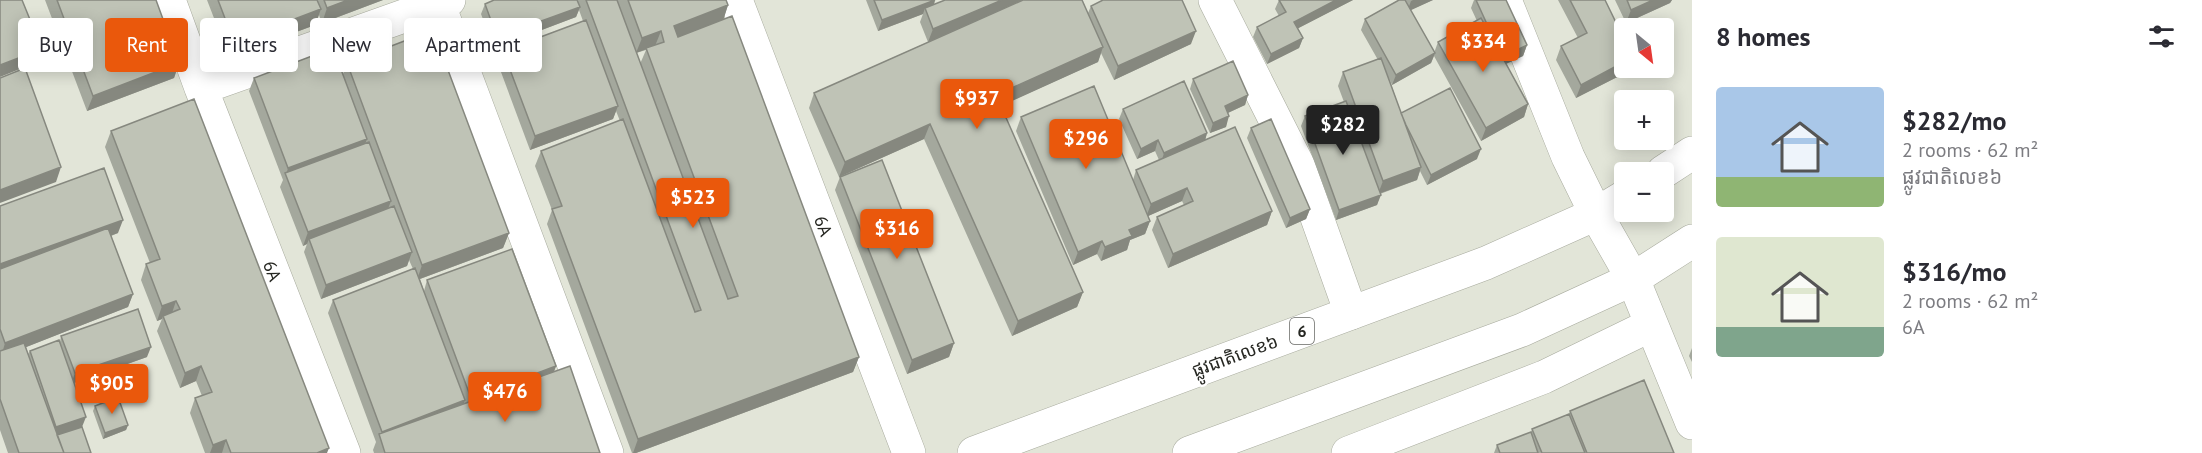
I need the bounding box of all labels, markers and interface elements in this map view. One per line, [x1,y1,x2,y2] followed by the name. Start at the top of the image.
[18,18,93,72] chip: Buy
[105,18,188,72] chip: Rent
[200,18,298,72] chip: Filters
[310,18,392,72] chip: New
[404,18,542,72] chip: Apartment
[1614,18,1674,78] north arrow
[1614,18,1674,222] map controls
[1716,20,1811,53] text: 8 homes
[2145,20,2178,53] icon: filters
[1447,22,1519,73] pin: $334
[1460,28,1506,54] text: $334
[941,79,1013,130] pin: $937
[954,85,1000,111] text: $937
[1614,90,1674,150] button: +
[1902,104,2006,137] text: $282/mo
[1307,105,1379,156] pin: $282
[1320,111,1366,137] text: $282
[1764,111,1836,183] icon: home
[1050,119,1122,170] pin: $296
[1063,125,1109,151] text: $296
[1902,137,2038,163] text: 2 rooms · 62 m²
[1614,162,1674,222] button: −
[1902,164,2002,190] text: ផ្លូវជាតិលេខ៦
[657,178,729,229] pin: $523
[670,184,716,210] text: $523
[861,209,933,260] pin: $316
[809,212,838,240] street label: 6A
[874,215,920,241] text: $316
[1902,255,2006,288] text: $316/mo
[258,257,287,285] street label: 6A
[1764,261,1836,333] icon: home
[1902,288,2038,314] text: 2 rooms · 62 m²
[1902,314,1925,340] text: 6A
[1290,318,1314,344] road number: 6
[1189,329,1283,387] street label: ផ្លូវជាតិលេខ៦
[76,364,148,415] pin: $905
[89,370,135,396] text: $905
[469,372,541,423] pin: $476
[482,378,528,404] text: $476

